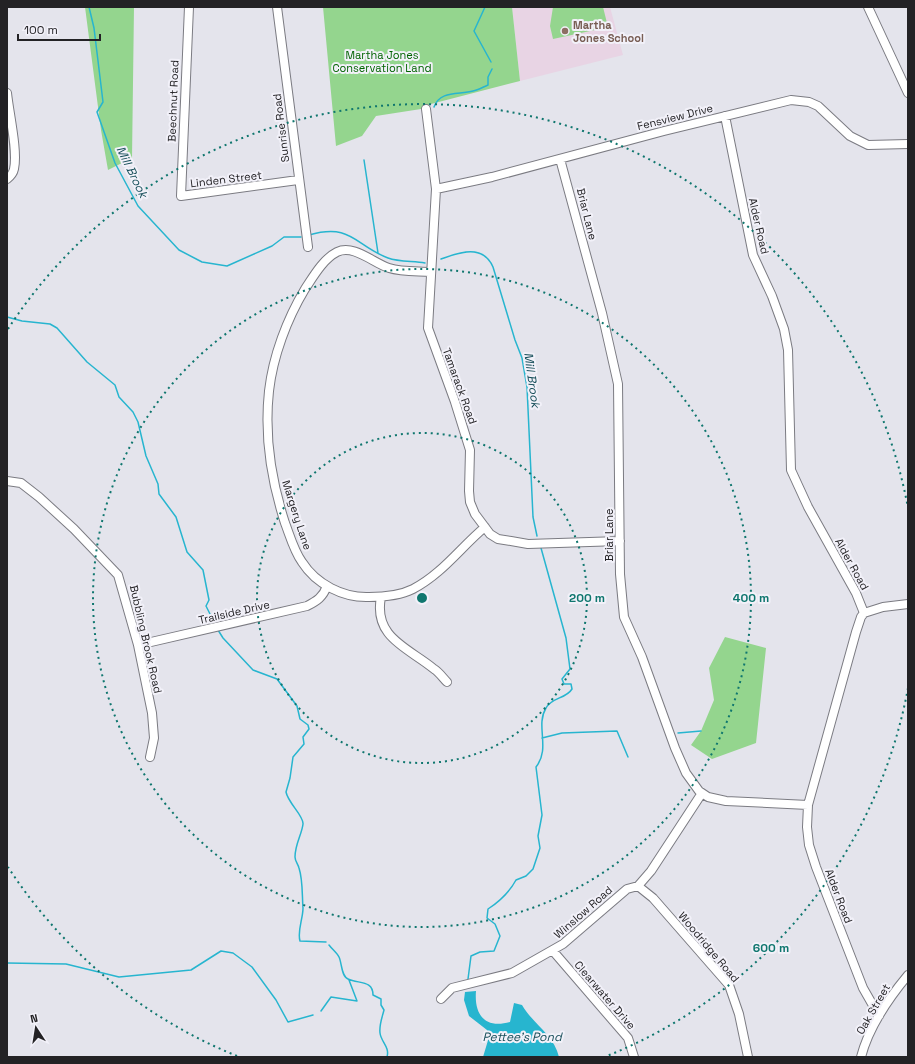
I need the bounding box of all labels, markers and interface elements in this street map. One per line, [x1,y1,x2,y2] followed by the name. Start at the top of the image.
[18,16,100,42] scale bar
[573,18,644,45] place label: Martha Jones School
[24,22,58,38] text: 100 m
[560,26,570,36] marker: Martha Jones School
[332,48,432,75] park label: Martha Jones Conservation Land
[165,60,181,142] street label: Beechnut Road
[270,93,292,163] street label: Sunrise Road
[636,101,714,133] street label: Fensview Drive
[113,143,152,202] water label: Mill Brook
[189,168,263,190] street label: Linden Street
[574,187,600,241] street label: Briar Lane
[746,197,772,255] street label: Alder Road
[440,346,480,426] street label: Tamarack Road
[520,351,544,410] water label: Mill Brook
[279,478,315,552] street label: Margery Lane
[602,509,616,562] street label: Briar Lane
[832,536,872,592] street label: Alder Road
[127,583,165,695] street label: Bubbling Brook Road
[569,590,605,606] text: 200 m
[733,590,769,606] text: 400 m
[415,591,429,605] centre of rings
[197,597,271,627] street label: Trailside Drive
[822,867,856,925] street label: Alder Road
[551,883,615,941] street label: Winslow Road
[676,909,742,985] street label: Woodridge Road
[753,940,789,956] text: 600 m
[571,958,639,1032] street label: Clearwater Drive
[853,981,893,1037] street label: Oak Street
[16,1008,56,1048] north arrow
[29,1011,39,1026] text: N
[482,1029,563,1045] water label: Pettee's Pond

